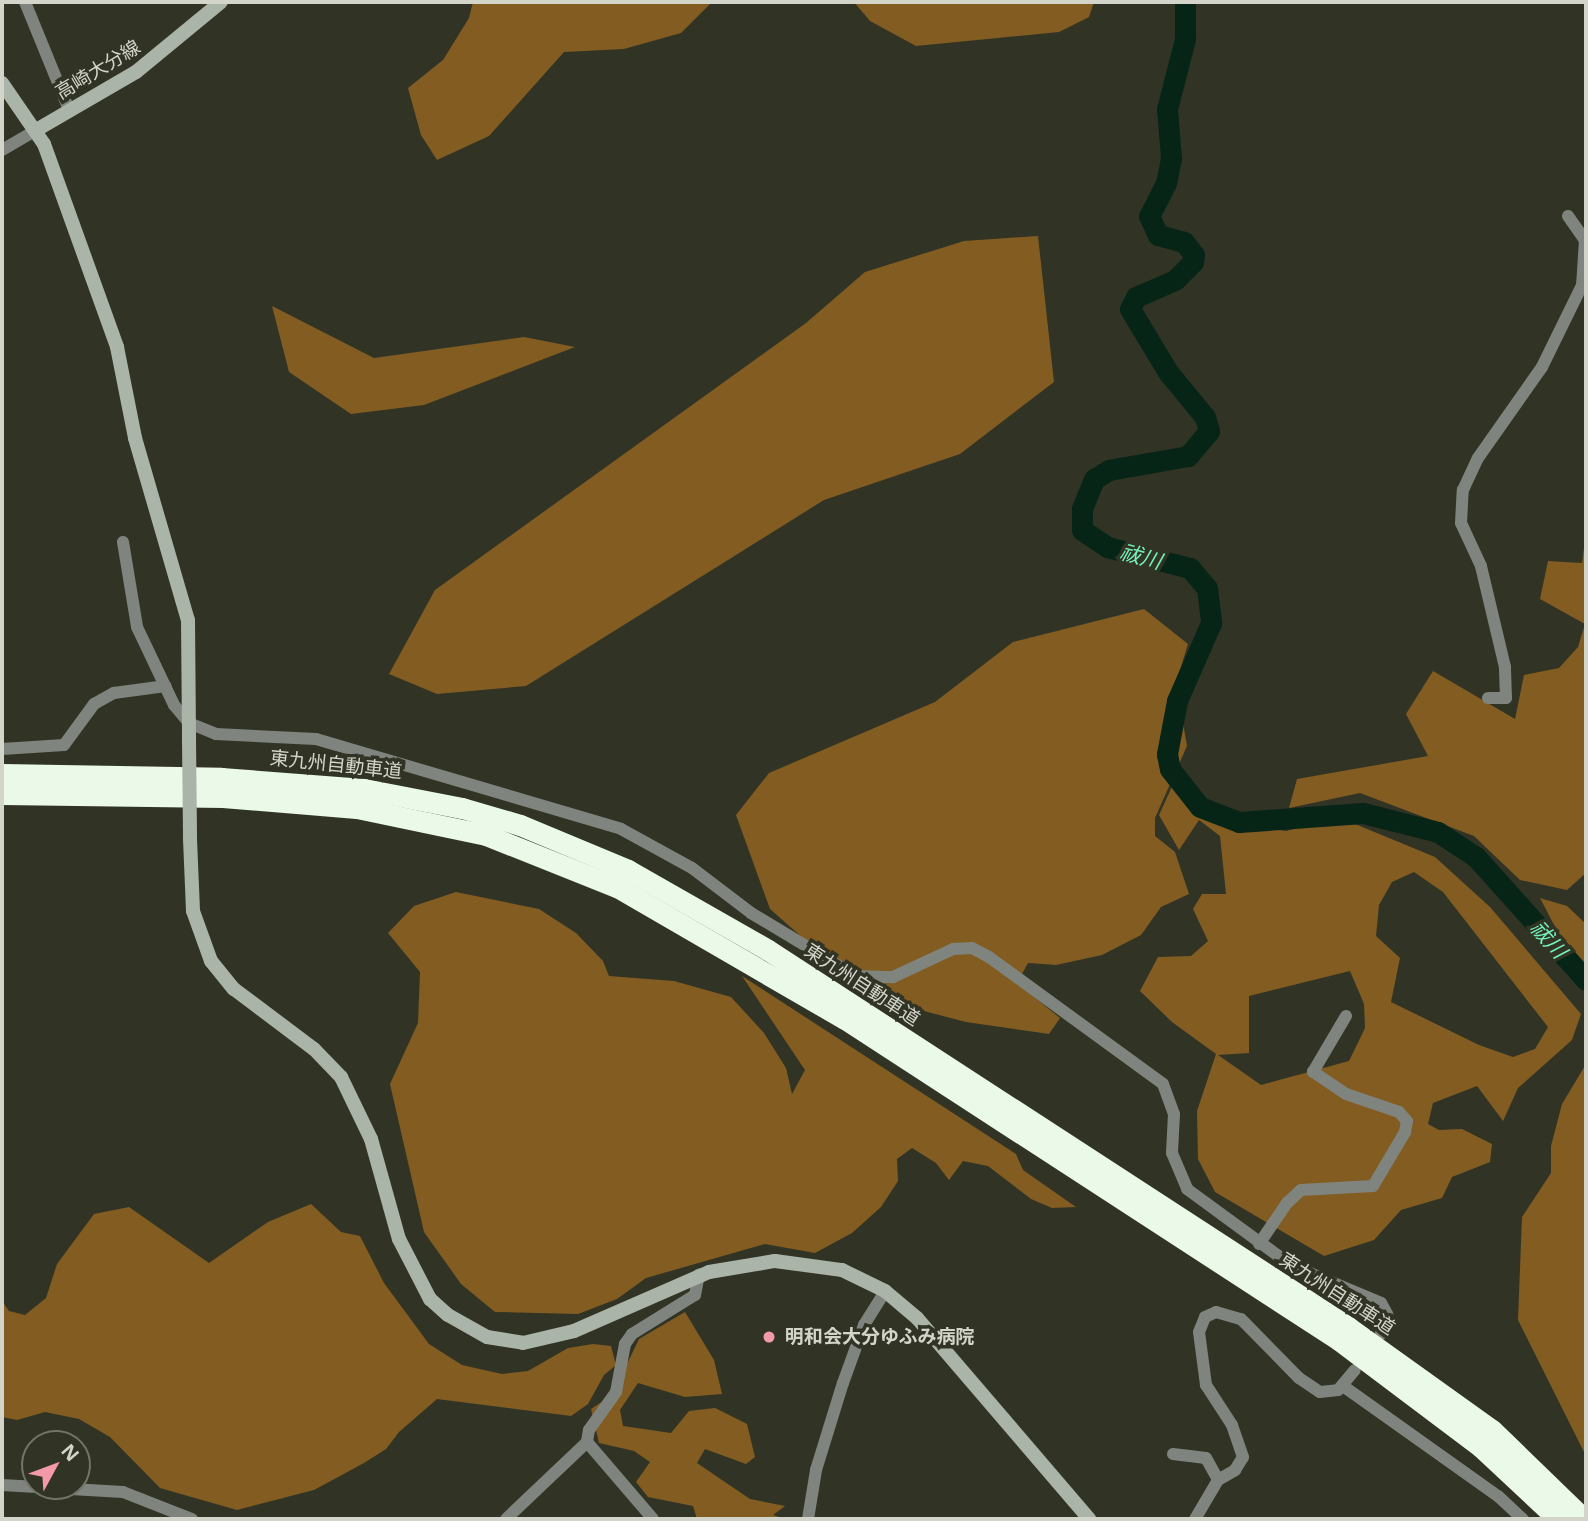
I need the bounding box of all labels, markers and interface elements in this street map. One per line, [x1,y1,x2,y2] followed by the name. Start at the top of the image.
[51,36,145,104] street label: 高崎大分線
[1117,538,1165,574] water label: 祓川
[269,747,403,783] street label: 東九州自動車道
[1526,915,1572,963] water label: 祓川
[800,939,924,1031] street label: 東九州自動車道
[1275,1248,1399,1340] street label: 東九州自動車道
[785,1326,975,1348] place label: 明和会大分ゆふみ病院
[759,1327,779,1347] marker: 明和会大分ゆふみ病院
[21,1430,91,1500] north arrow
[55,1438,85,1467] text: N

